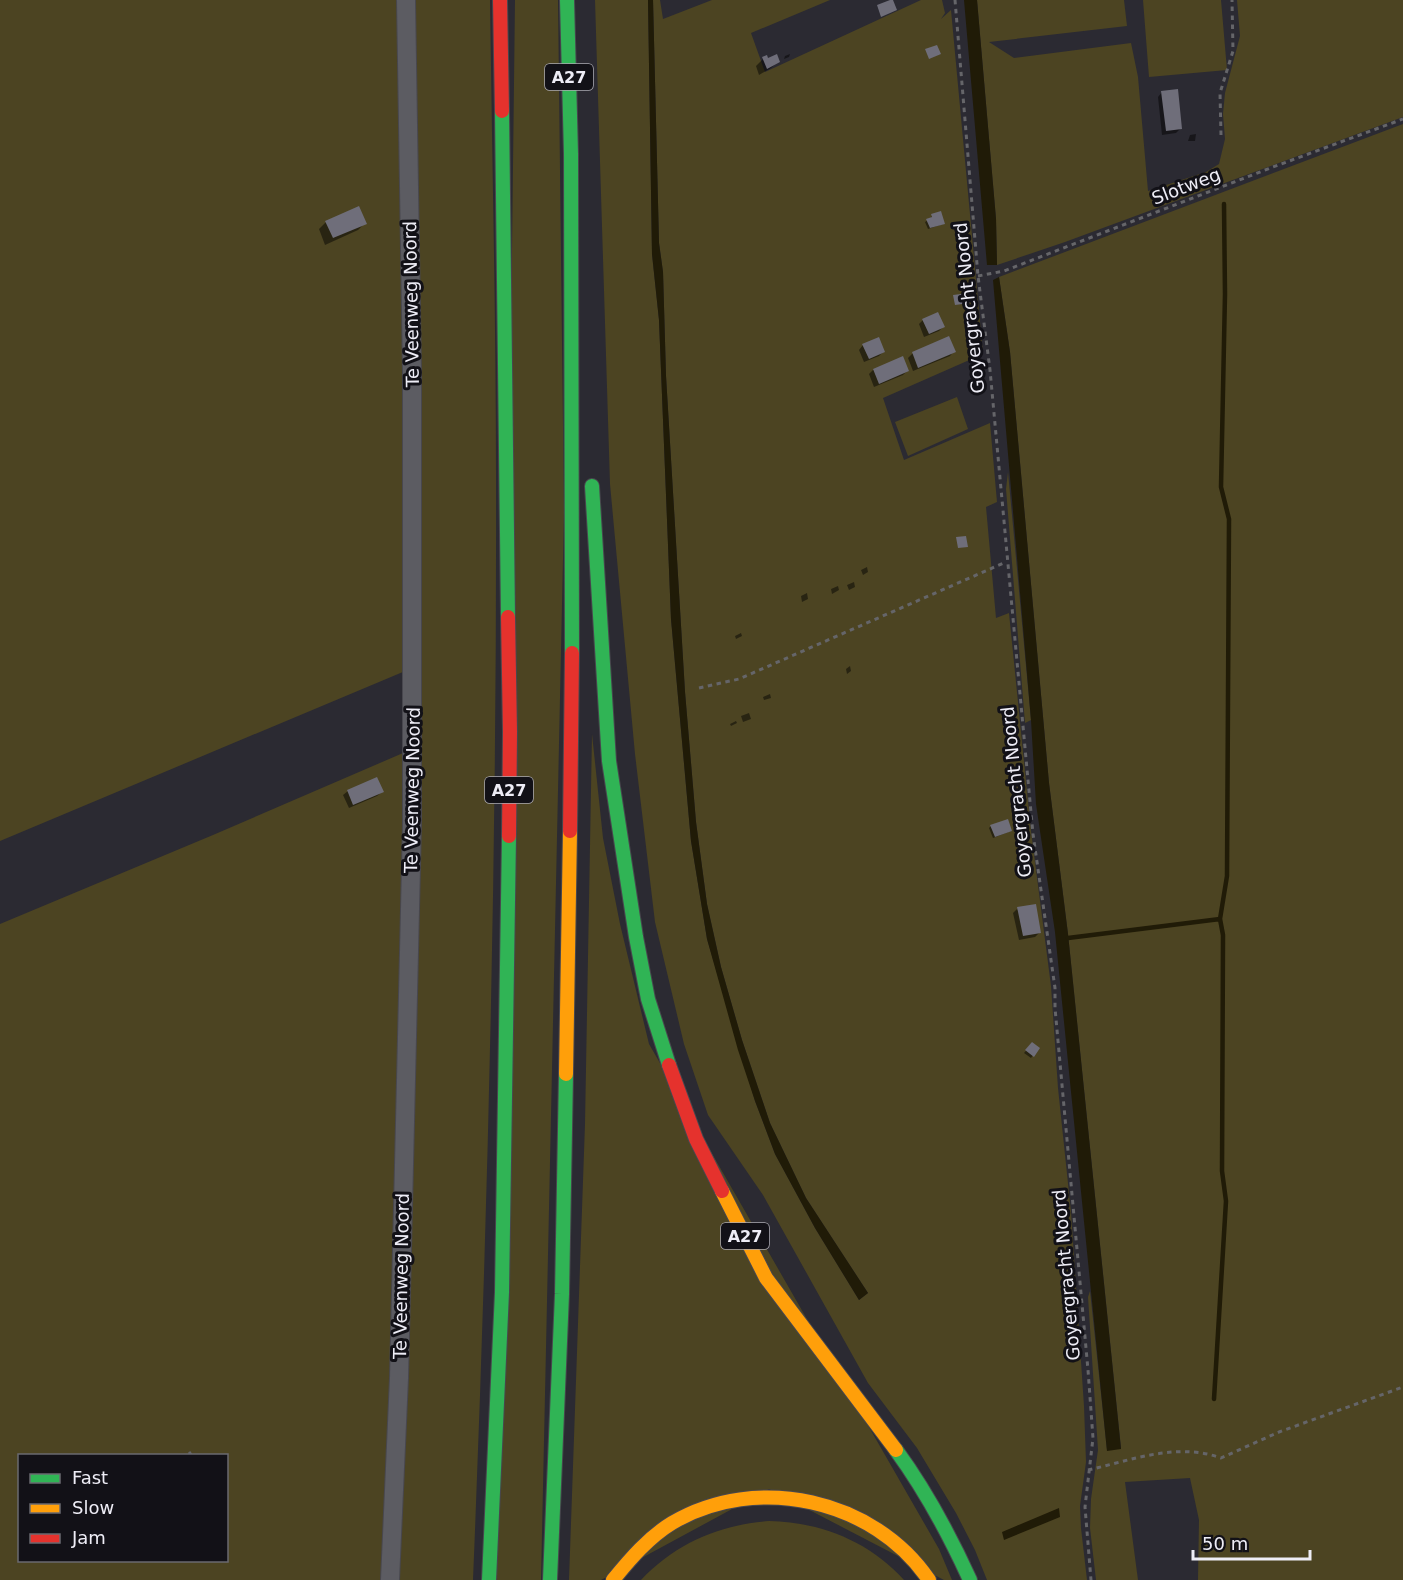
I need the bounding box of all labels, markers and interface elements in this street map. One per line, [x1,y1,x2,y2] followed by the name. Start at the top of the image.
[545,64,593,90] road number: A27
[1149,163,1223,209] street label: Slotweg
[399,221,423,388] street label: Te Veenweg Noord
[950,222,988,394] street label: Goyergracht Noord
[997,706,1035,878] street label: Goyergracht Noord
[400,707,424,874] street label: Te Veenweg Noord
[485,777,533,803] road number: A27
[1048,1189,1084,1361] street label: Goyergracht Noord
[389,1193,413,1360] street label: Te Veenweg Noord
[721,1223,769,1249] road number: A27
[18,1454,228,1562] legend
[72,1467,108,1488] text: Fast
[72,1497,114,1518] text: Slow
[1193,1523,1310,1561] scale bar
[71,1527,106,1548] text: Jam
[1202,1533,1248,1554] text: 50 m

